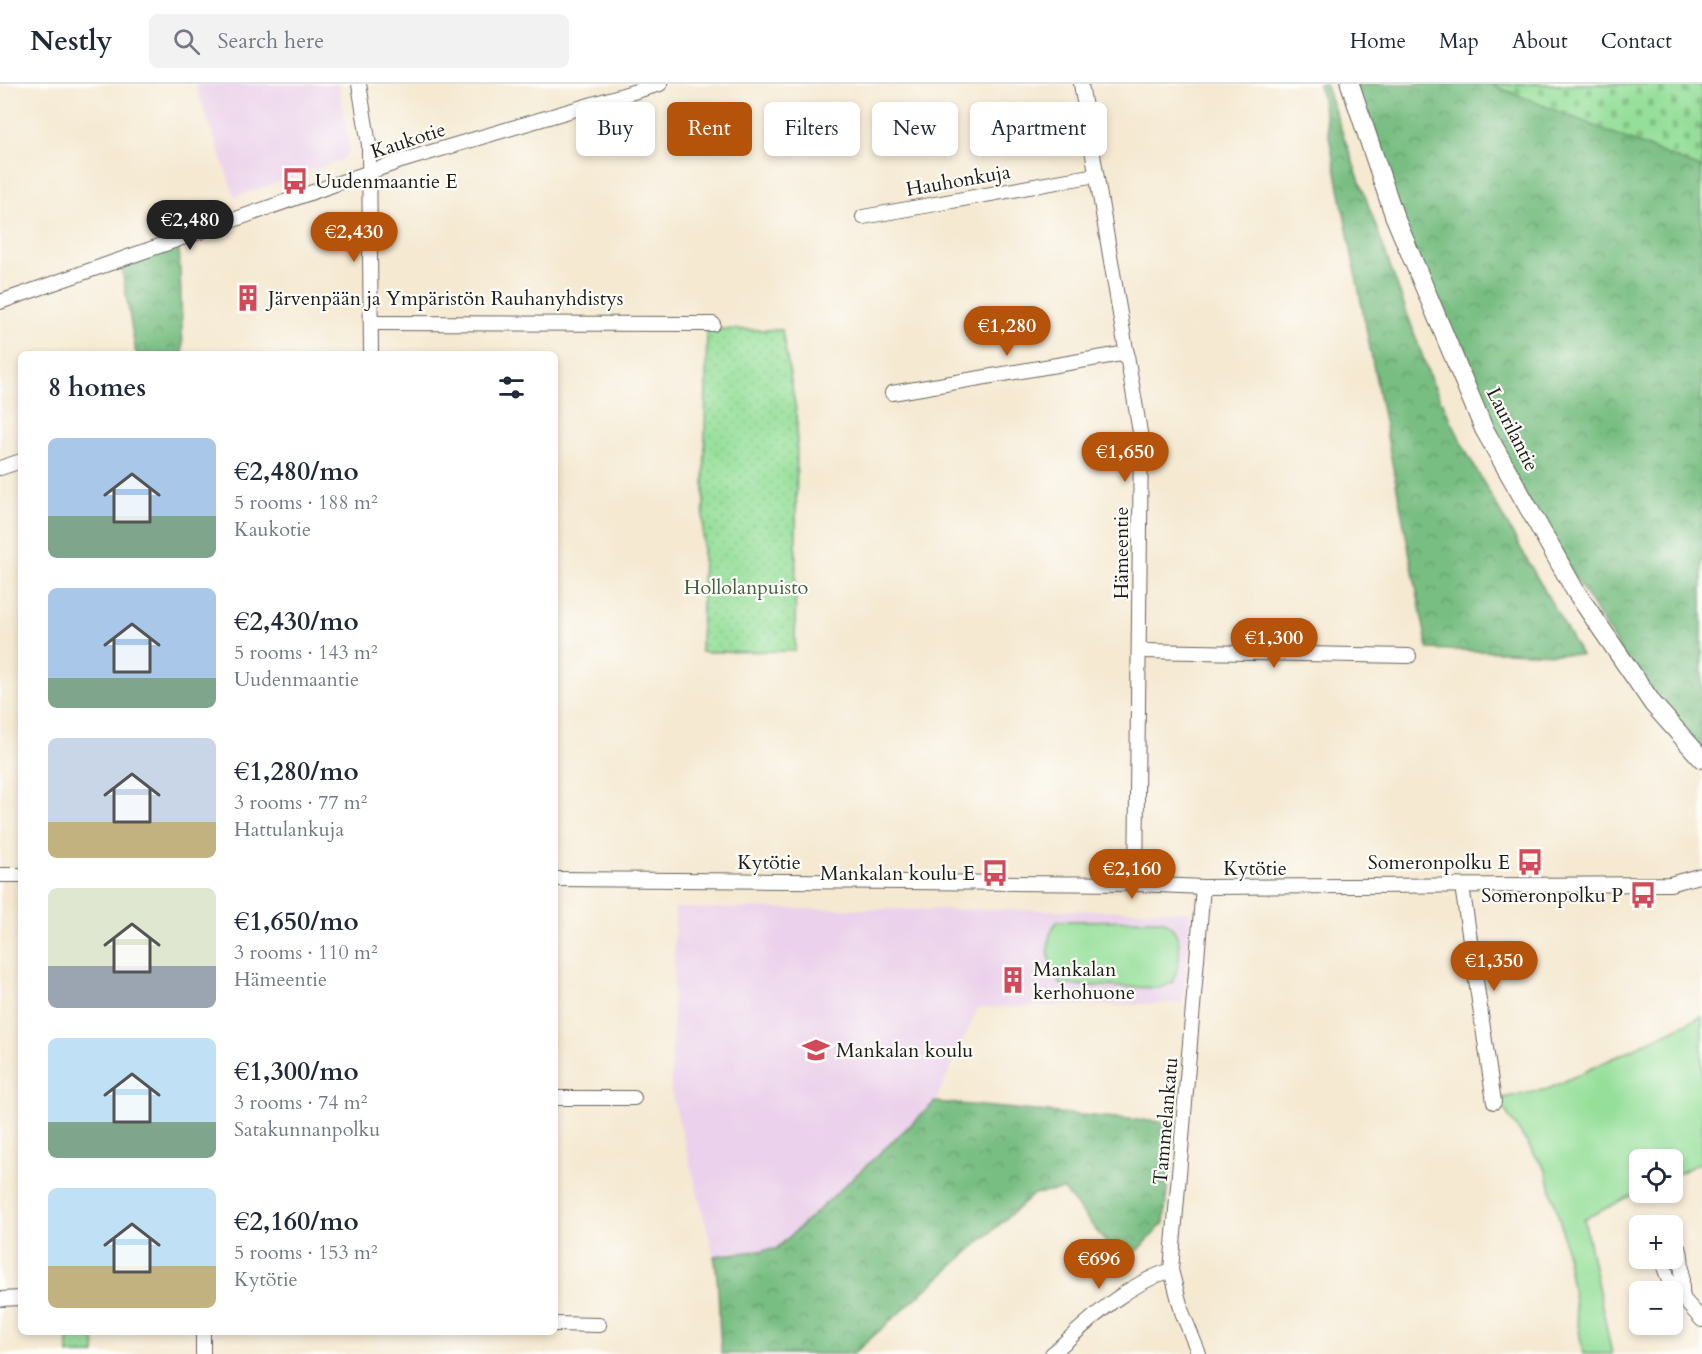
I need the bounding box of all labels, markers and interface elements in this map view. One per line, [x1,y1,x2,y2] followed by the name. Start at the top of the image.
[149,14,569,68] search box
[30,22,113,60] text: Nestly
[170,25,203,58] icon: search
[218,26,324,56] text: Search here
[1350,27,1406,56] text: Home
[1439,27,1479,56] text: Map
[1512,27,1568,56] text: About
[1601,27,1672,56] text: Contact
[576,102,655,156] chip: Buy
[667,102,752,156] chip: Rent
[764,102,860,156] chip: Filters
[872,102,958,156] chip: New
[970,102,1107,156] chip: Apartment
[367,116,449,165] street label: Kaukotie
[904,158,1013,203] street label: Hauhonkuja
[280,166,310,196] bus stop icon: Uudenmaantie E
[315,168,458,195] place label: Uudenmaantie E
[141,200,239,251] pin: €2,480
[161,206,219,233] text: €2,480
[305,212,403,263] pin: €2,430
[325,218,383,245] text: €2,430
[233,283,263,313] building icon: Järvenpään ja Ympäristön Rauhanyhdistys
[265,285,623,312] place label: Järvenpään ja Ympäristön Rauhanyhdistys
[958,306,1056,357] pin: €1,280
[978,312,1036,339] text: €1,280
[48,370,146,405] text: 8 homes
[495,371,528,404] icon: filters
[1480,383,1545,476] street label: Laurilantie
[1076,432,1174,483] pin: €1,650
[1096,438,1154,465] text: €1,650
[234,454,359,489] text: €2,480/mo
[96,462,168,534] icon: home
[234,489,378,516] text: 5 rooms · 188 m²
[1108,507,1135,600] street label: Hämeentie
[234,516,311,543] text: Kaukotie
[684,574,809,601] park label: Hollolanpuisto
[234,604,359,639] text: €2,430/mo
[96,612,168,684] icon: home
[1225,618,1323,669] pin: €1,300
[1245,624,1303,651] text: €1,300
[234,639,378,666] text: 5 rooms · 143 m²
[234,666,359,693] text: Uudenmaantie
[234,754,359,789] text: €1,280/mo
[96,762,168,834] icon: home
[234,789,367,816] text: 3 rooms · 77 m²
[234,816,344,843] text: Hattulankuja
[1515,847,1545,877] bus stop icon: Someronpolku E
[737,849,801,876] street label: Kytötie
[1083,849,1181,900] pin: €2,160
[1368,849,1510,876] place label: Someronpolku E
[1103,855,1161,882] text: €2,160
[1223,855,1287,882] street label: Kytötie
[980,858,1010,888] bus stop icon: Mankalan koulu E
[820,860,975,887] place label: Mankalan koulu E
[1628,880,1658,910] bus stop icon: Someronpolku P
[1481,882,1623,909] place label: Someronpolku P
[234,904,359,939] text: €1,650/mo
[96,912,168,984] icon: home
[234,939,378,966] text: 3 rooms · 110 m²
[1445,941,1543,992] pin: €1,350
[1465,947,1523,974] text: €1,350
[1033,956,1135,1006] place label: Mankalan kerhohuone
[998,965,1028,995] building icon: Mankalan kerhohuone
[234,966,327,993] text: Hämeentie
[801,1035,831,1065] school or university icon: Mankalan koulu
[836,1037,973,1064] place label: Mankalan koulu
[234,1054,359,1089] text: €1,300/mo
[1146,1056,1185,1186] street label: Tammelankatu
[96,1062,168,1134] icon: home
[234,1089,367,1116] text: 3 rooms · 74 m²
[234,1116,380,1143] text: Satakunnanpolku
[1629,1149,1683,1335] map controls
[1629,1149,1683,1203] button: locate
[234,1204,359,1239] text: €2,160/mo
[96,1212,168,1284] icon: home
[1629,1215,1683,1269] button: +
[234,1239,378,1266] text: 5 rooms · 153 m²
[1063,1239,1135,1290] pin: €696
[1078,1245,1120,1272] text: €696
[234,1266,298,1293] text: Kytötie
[1629,1281,1683,1335] button: −

